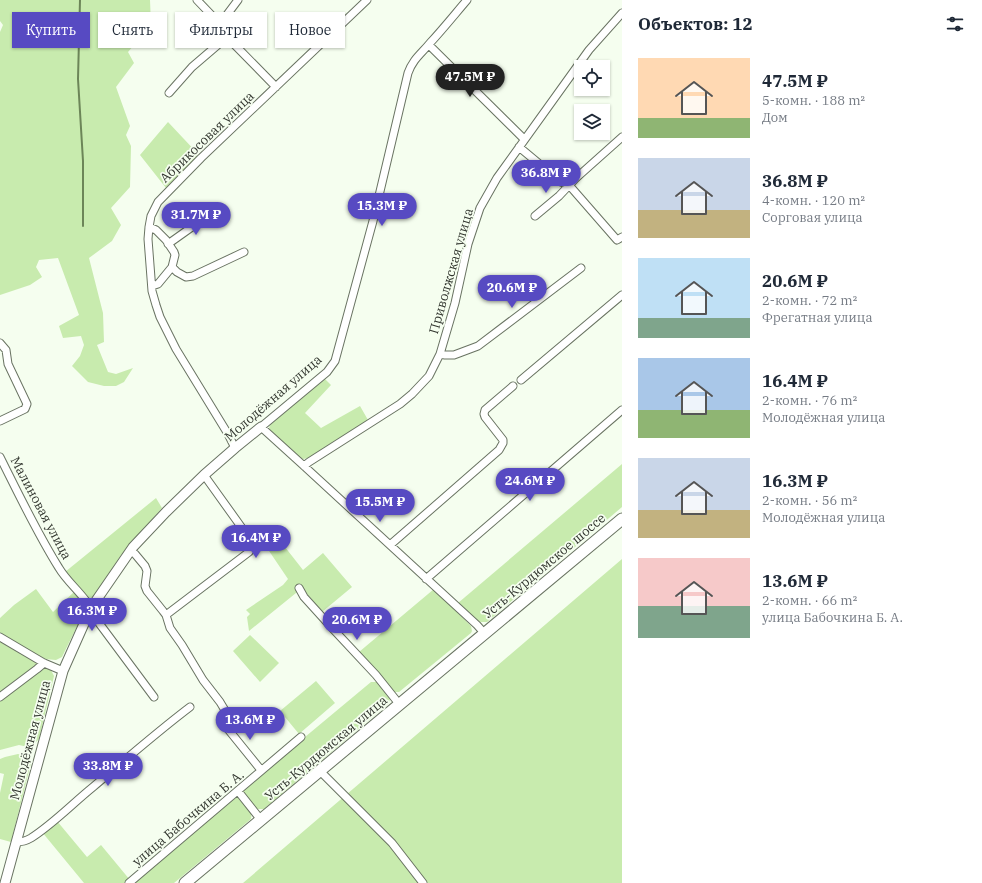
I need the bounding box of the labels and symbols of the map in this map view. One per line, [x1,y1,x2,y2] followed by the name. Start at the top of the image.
[433,64,507,98] pin: 47.5M ₽
[156,88,258,186] street label: Абрикосовая улица
[509,160,583,194] pin: 36.8M ₽
[345,193,419,227] pin: 15.3M ₽
[159,202,233,236] pin: 31.7M ₽
[425,206,477,336] street label: Приволжская улица
[475,275,549,309] pin: 20.6M ₽
[221,351,325,445] street label: Молодёжная улица
[7,454,75,562] street label: Малиновая улица
[493,468,567,502] pin: 24.6M ₽
[343,489,417,523] pin: 15.5M ₽
[479,510,609,622] street label: Усть-Курдюмское шоссе
[219,525,293,559] pin: 16.4M ₽
[55,598,129,632] pin: 16.3M ₽
[320,607,394,641] pin: 20.6M ₽
[6,678,54,802] street label: Молодёжная улица
[261,692,391,804] street label: Усть-Курдюмская улица
[213,707,287,741] pin: 13.6M ₽
[71,753,145,787] pin: 33.8M ₽
[129,766,247,870] street label: улица Бабочкина Б. А.

